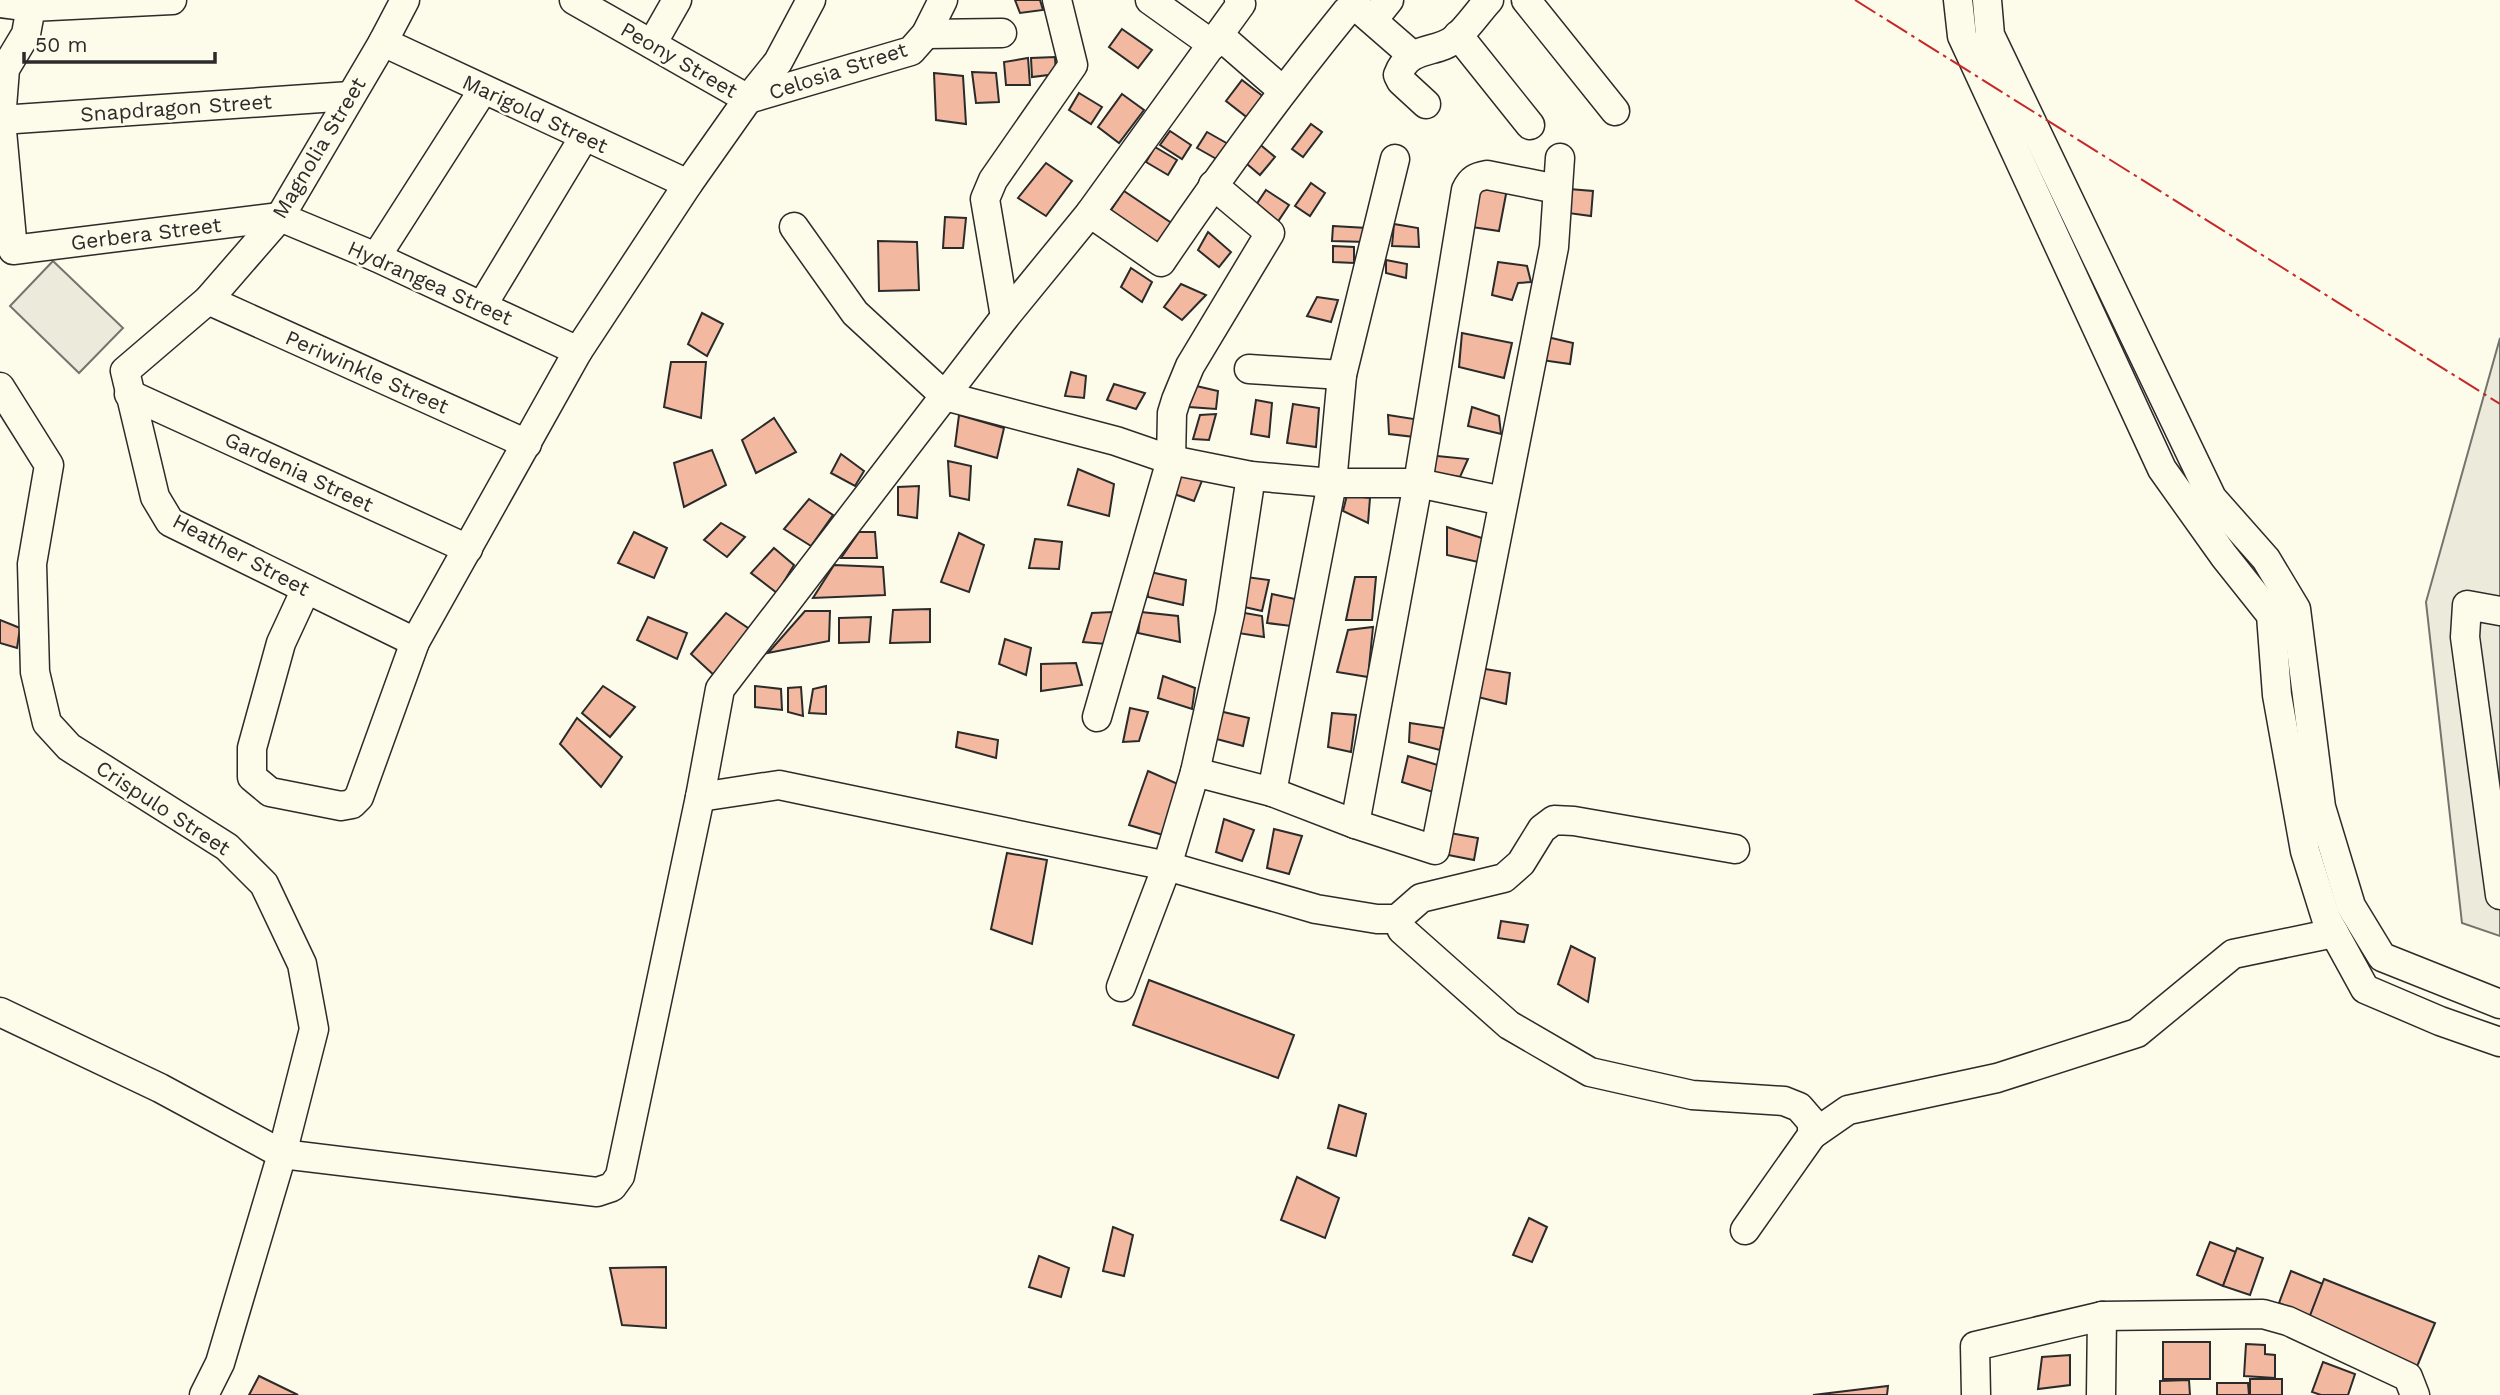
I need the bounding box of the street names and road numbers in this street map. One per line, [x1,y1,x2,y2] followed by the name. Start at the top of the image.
[616,16,742,103] street label: Peony Street
[766,36,910,105] street label: Celosia Street
[459,69,612,158] street label: Marigold Street
[267,72,371,223] street label: Magnolia Street
[79,88,273,127] street label: Snapdragon Street
[69,212,223,255] street label: Gerbera Street
[344,235,517,330] street label: Hydrangea Street
[282,324,453,419] street label: Periwinkle Street
[221,426,378,517] street label: Gardenia Street
[169,508,314,601] street label: Heather Street
[91,755,235,860] street label: Crispulo Street

